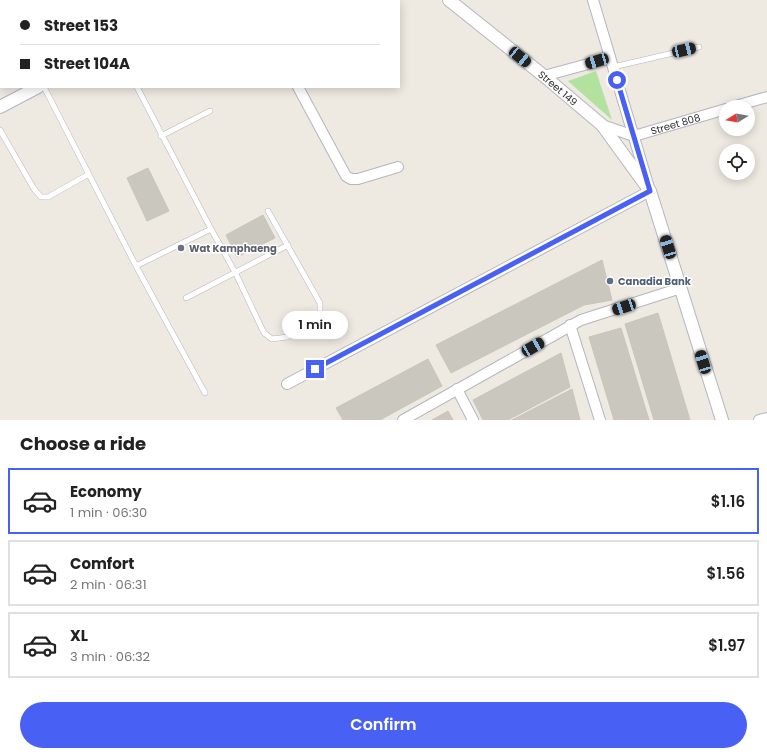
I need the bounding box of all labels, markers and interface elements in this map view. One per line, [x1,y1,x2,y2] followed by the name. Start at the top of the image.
[44,15,118,36] text: Street 153
[671,41,697,59] car
[507,45,533,69] car
[584,52,610,70] car
[44,53,130,74] text: Street 104A
[535,67,581,109] street label: Street 149
[608,71,626,89] route start
[719,100,755,136] north arrow
[719,100,755,180] map controls
[649,110,702,139] street label: Street 808
[719,144,755,180] button: locate
[659,234,677,260] car
[189,241,277,256] place label: Wat Kamphaeng
[176,243,186,253] marker: Wat Kamphaeng
[618,274,692,289] place label: Canadia Bank
[605,276,615,286] marker: Canadia Bank
[611,298,637,316] car
[282,311,348,339] callout: 1 min
[298,315,332,334] text: 1 min
[520,336,546,358] car
[694,349,712,375] car
[306,360,324,378] route end
[20,431,146,456] text: Choose a ride
[70,481,142,502] text: Economy
[22,483,58,519] icon: car
[711,491,745,512] text: $1.16
[70,503,147,522] text: 1 min · 06:30
[70,553,134,574] text: Comfort
[22,555,58,591] icon: car
[707,563,745,584] text: $1.56
[70,575,147,594] text: 2 min · 06:31
[70,625,88,646] text: XL
[22,627,58,663] icon: car
[708,635,745,656] text: $1.97
[70,647,150,666] text: 3 min · 06:32
[20,702,747,748] button: Confirm

